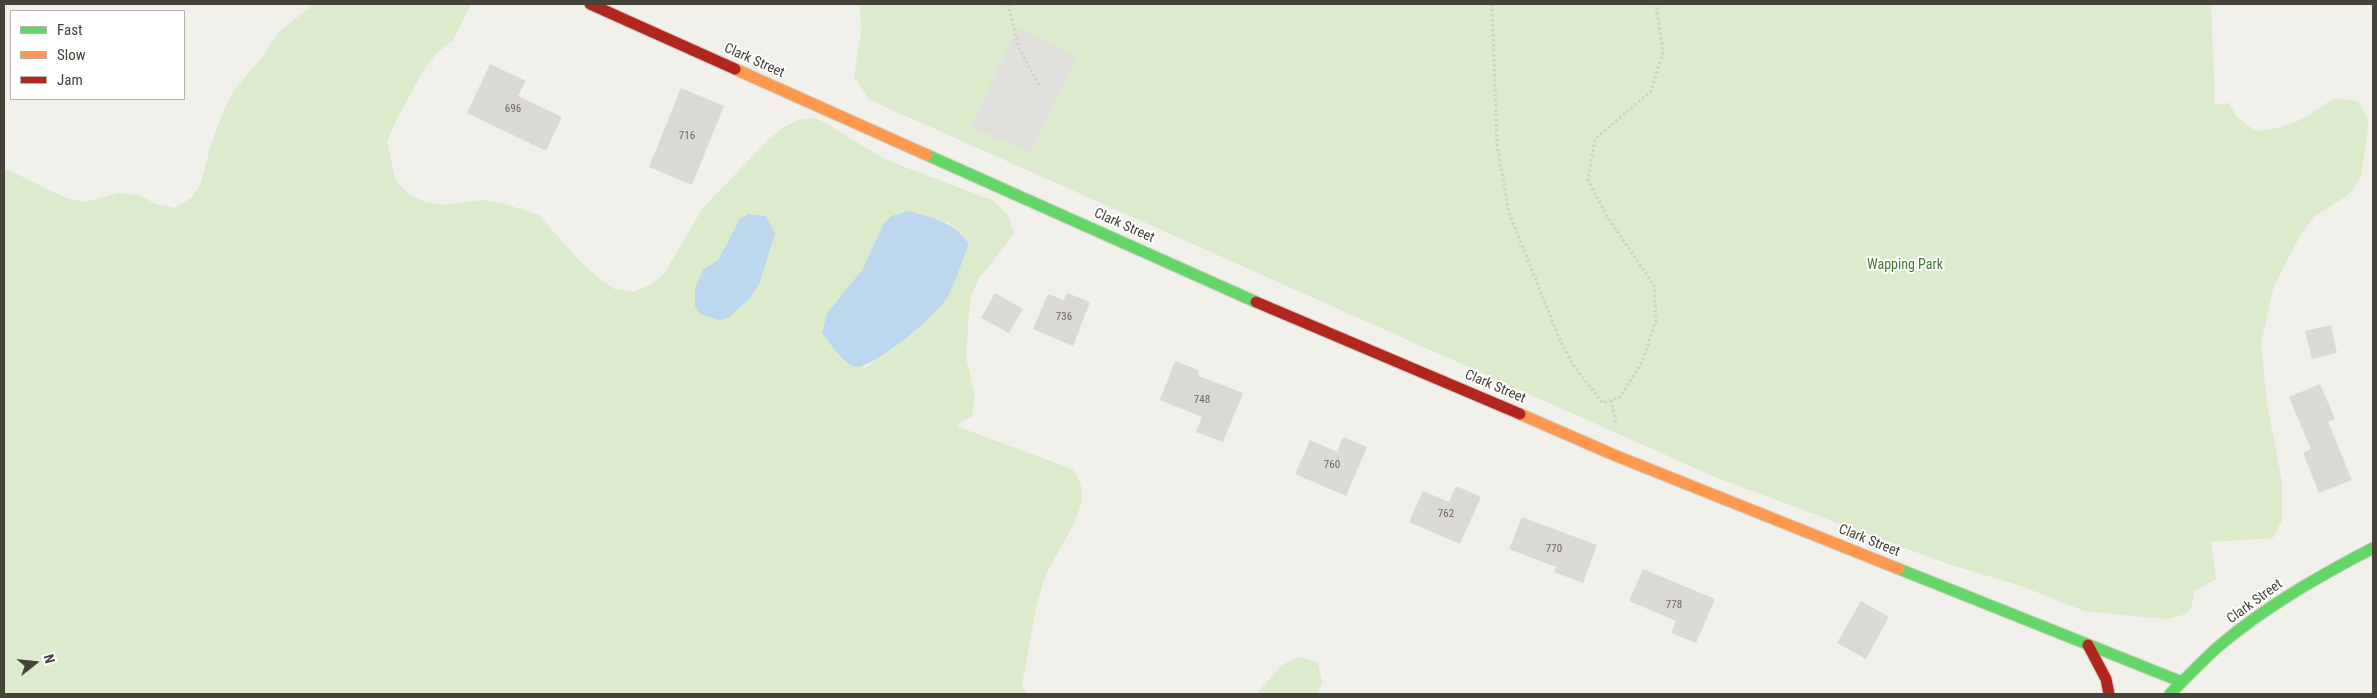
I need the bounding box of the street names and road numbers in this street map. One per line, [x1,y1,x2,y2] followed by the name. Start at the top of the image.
[721,40,787,82] street label: Clark Street
[1091,205,1157,247] street label: Clark Street
[1462,367,1528,407] street label: Clark Street
[1836,521,1902,561] street label: Clark Street
[2224,576,2286,628] street label: Clark Street

